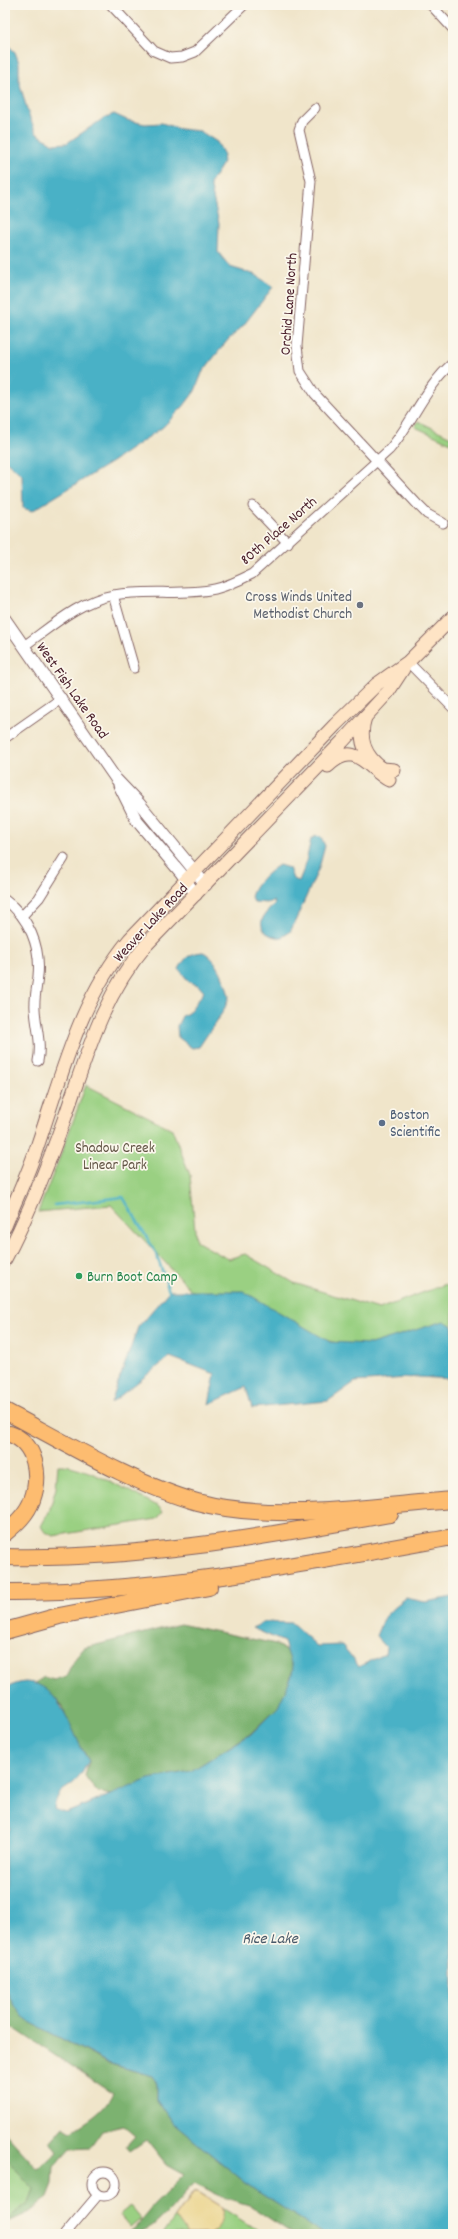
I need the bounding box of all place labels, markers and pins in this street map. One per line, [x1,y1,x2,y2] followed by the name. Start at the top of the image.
[245,587,352,626] place label: Cross Winds United Methodist Church
[355,600,365,610] marker: Cross Winds United Methodist Church
[390,1105,440,1144] place label: Boston Scientific
[377,1118,387,1128] marker: Boston Scientific
[87,1267,178,1289] place label: Burn Boot Camp
[74,1271,84,1281] marker: Burn Boot Camp

